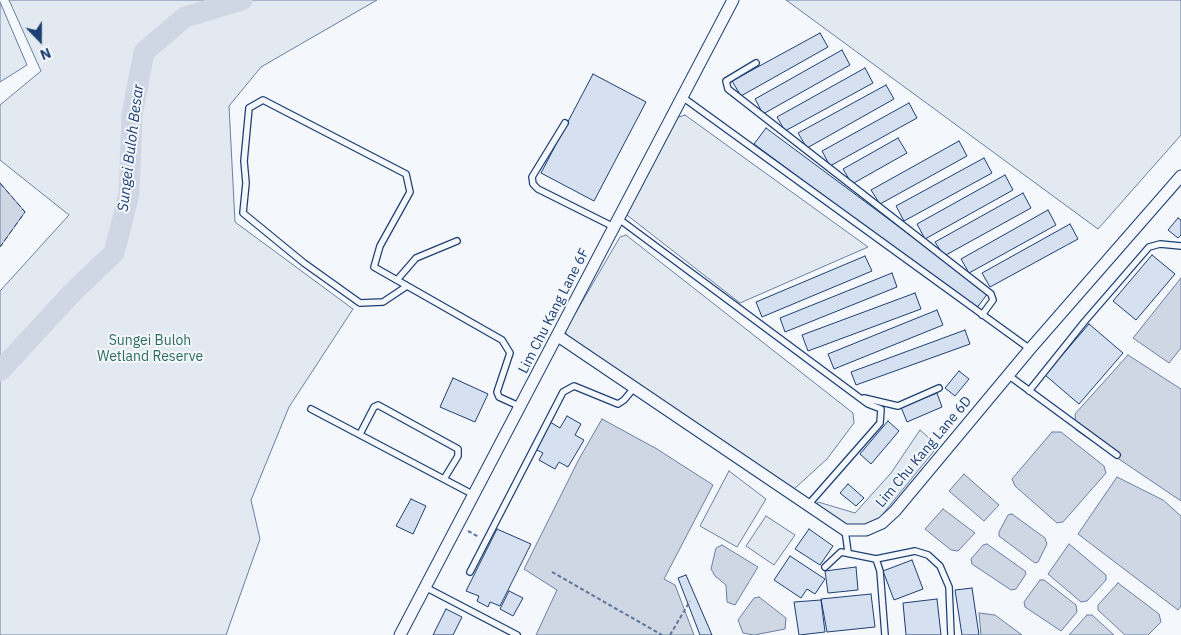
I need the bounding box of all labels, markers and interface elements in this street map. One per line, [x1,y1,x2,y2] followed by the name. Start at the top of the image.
[15,15,65,65] north arrow
[38,44,54,64] text: N
[114,83,148,213] water label: Sungei Buloh Besar
[515,246,593,376] street label: Lim Chu Kang Lane 6F
[97,333,203,366] park label: Sungei Buloh Wetland Reserve
[873,393,975,511] street label: Lim Chu Kang Lane 6D

